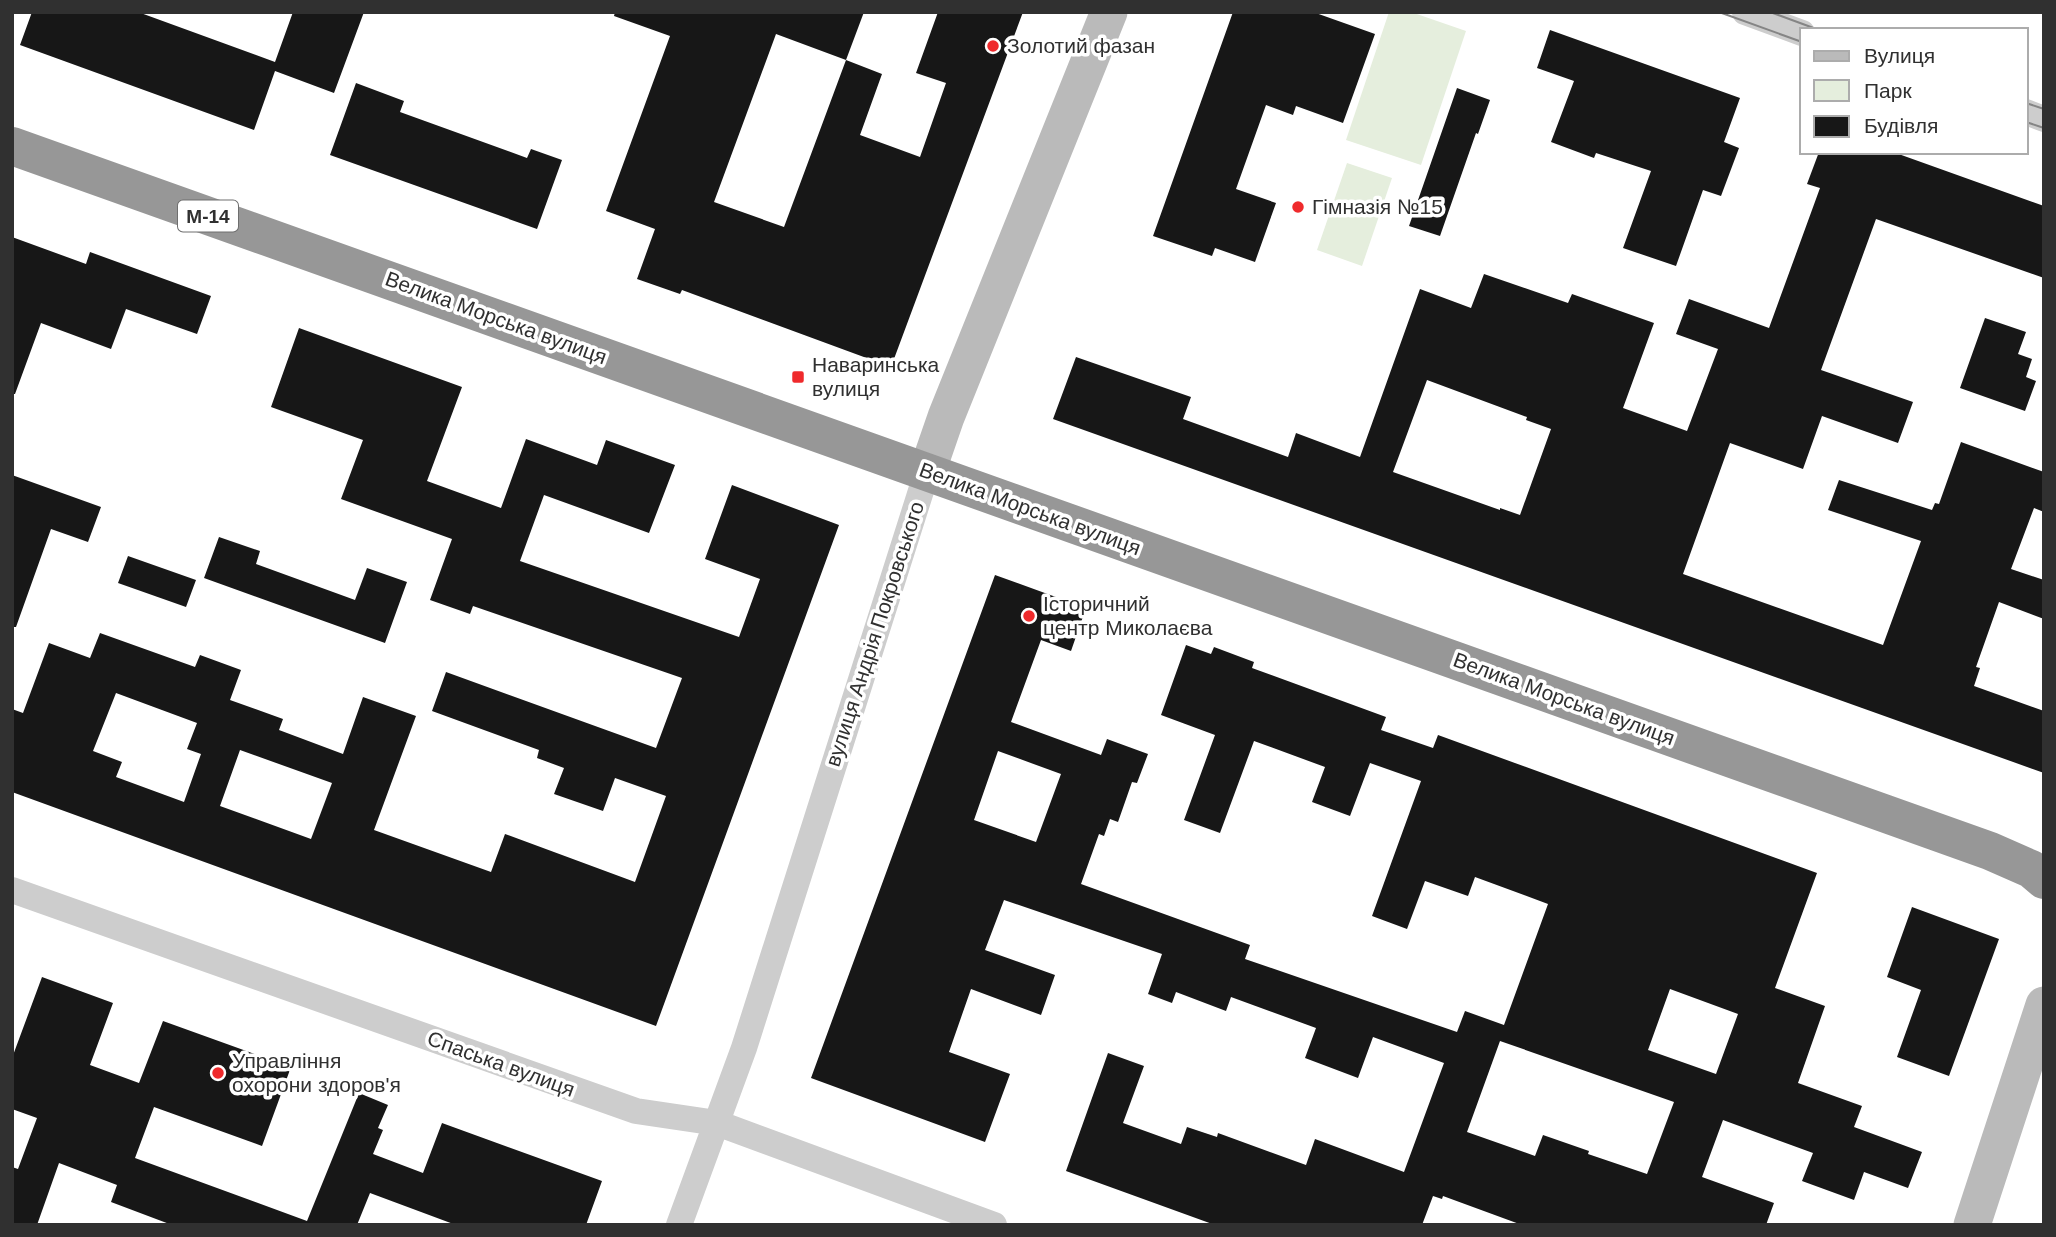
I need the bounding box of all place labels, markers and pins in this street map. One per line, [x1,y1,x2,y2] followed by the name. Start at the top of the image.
[1007,34,1155,57] place label: Золотий фазан
[985,38,1001,54] marker: Золотий фазан
[1312,195,1443,218] place label: Гімназія №15
[1290,199,1306,215] marker: Гімназія №15
[812,353,940,400] place label: Наваринська вулиця
[790,369,806,385] marker: Наваринська вулиця
[1043,592,1213,639] place label: Історичний центр Миколаєва
[1021,608,1037,624] marker: Історичний центр Миколаєва
[232,1049,401,1096] place label: Управління охорони здоров'я
[210,1065,226,1081] marker: Управління охорони здоров'я

